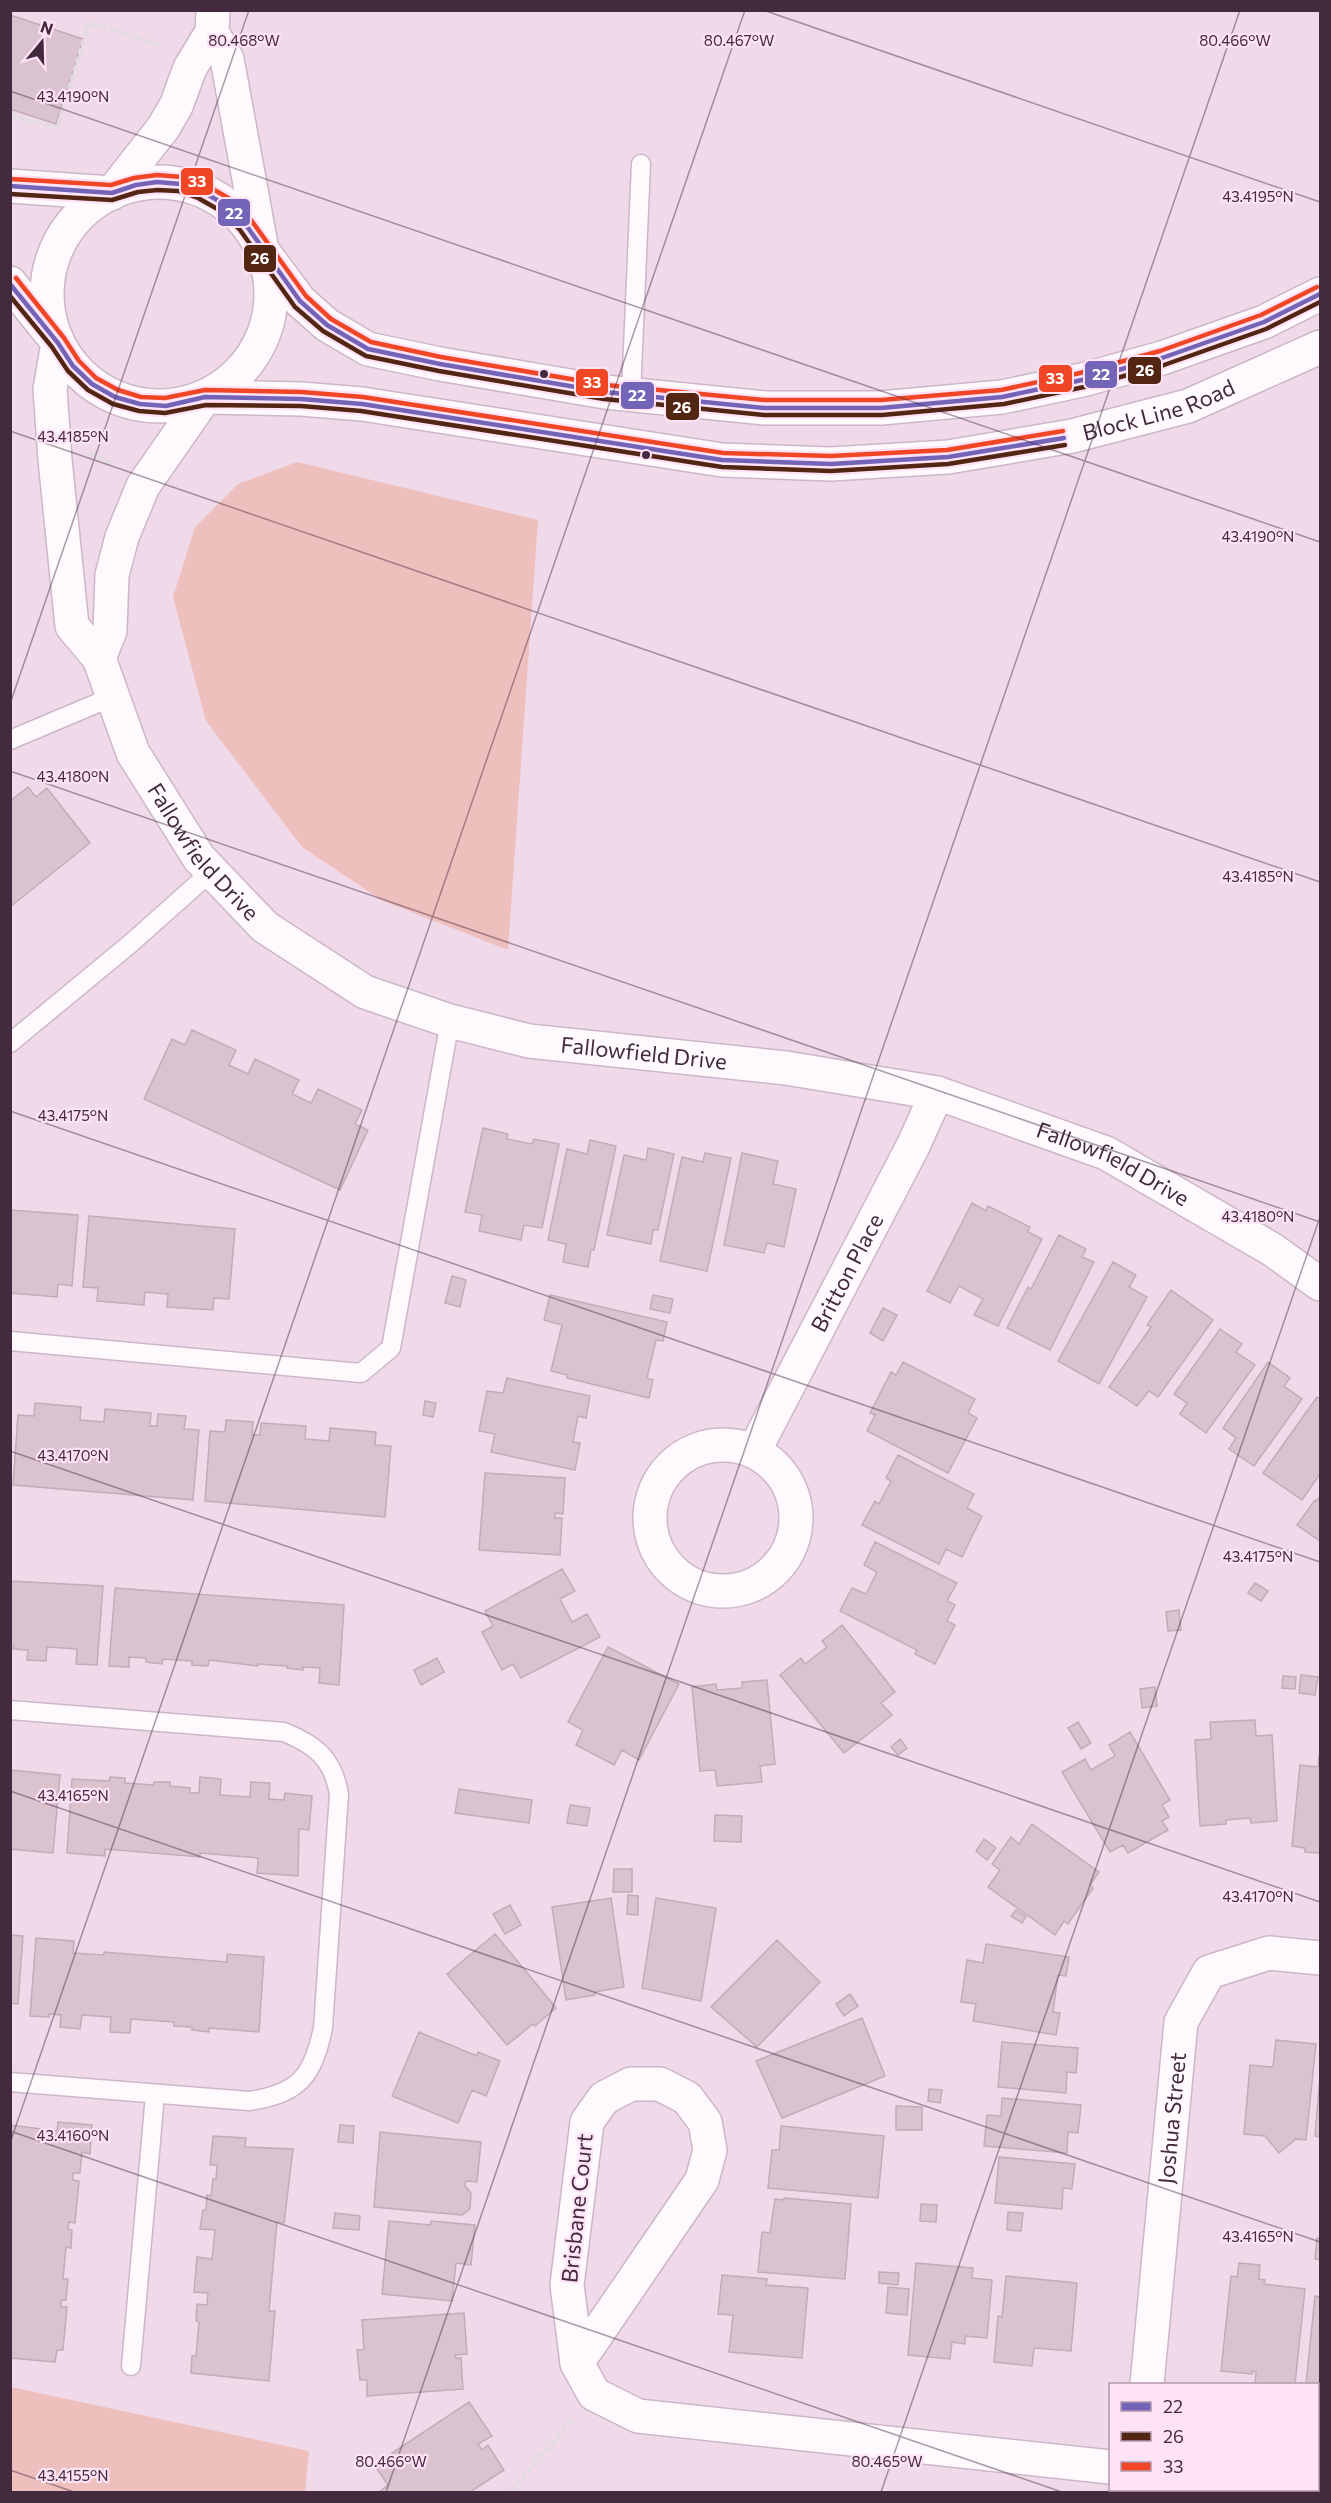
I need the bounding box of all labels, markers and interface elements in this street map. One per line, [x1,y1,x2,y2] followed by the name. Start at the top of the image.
[12,12,72,72] north arrow
[38,16,56,38] text: N
[208,31,280,49] text: 80.468°W
[704,31,774,49] text: 80.467°W
[1199,31,1271,49] text: 80.466°W
[37,87,109,105] text: 43.4190°N
[180,167,214,196] line badge: 33
[188,171,206,190] text: 33
[1222,187,1294,205] text: 43.4195°N
[217,198,251,227] line badge: 22
[225,203,243,222] text: 22
[243,244,277,273] line badge: 26
[251,248,270,267] text: 26
[1127,356,1162,385] line badge: 26
[1084,360,1118,389] line badge: 22
[1136,360,1155,379] text: 26
[1038,364,1073,393] line badge: 33
[1092,364,1110,383] text: 22
[538,368,550,380] unlabelled marker
[575,368,609,397] line badge: 33
[1046,368,1064,387] text: 33
[583,372,601,391] text: 33
[1079,373,1239,446] street label: Block Line Road
[620,381,655,410] line badge: 22
[628,385,646,404] text: 22
[665,392,700,421] line badge: 26
[673,397,692,416] text: 26
[37,427,109,445] text: 43.4185°N
[640,449,652,461] unlabelled marker
[1222,527,1294,545] text: 43.4190°N
[37,767,109,785] text: 43.4180°N
[142,778,265,925] street label: Fallowfield Drive
[1222,867,1294,885] text: 43.4185°N
[559,1030,728,1075] street label: Fallowfield Drive
[38,1106,108,1124] text: 43.4175°N
[1033,1115,1194,1212] street label: Fallowfield Drive
[1222,1207,1294,1225] text: 43.4180°N
[804,1209,888,1336] street label: Britton Place
[37,1446,109,1464] text: 43.4170°N
[1223,1547,1293,1565] text: 43.4175°N
[37,1786,109,1804] text: 43.4165°N
[1222,1887,1294,1905] text: 43.4170°N
[1152,2051,1191,2185] street label: Joshua Street
[37,2126,109,2144] text: 43.4160°N
[555,2132,598,2284] street label: Brisbane Court
[1222,2227,1294,2245] text: 43.4165°N
[1109,2383,1319,2491] legend
[1163,2395,1183,2417] text: 22
[1163,2425,1184,2447] text: 26
[355,2452,427,2470] text: 80.466°W
[851,2452,923,2470] text: 80.465°W
[1163,2455,1184,2477] text: 33
[37,2466,109,2484] text: 43.4155°N

